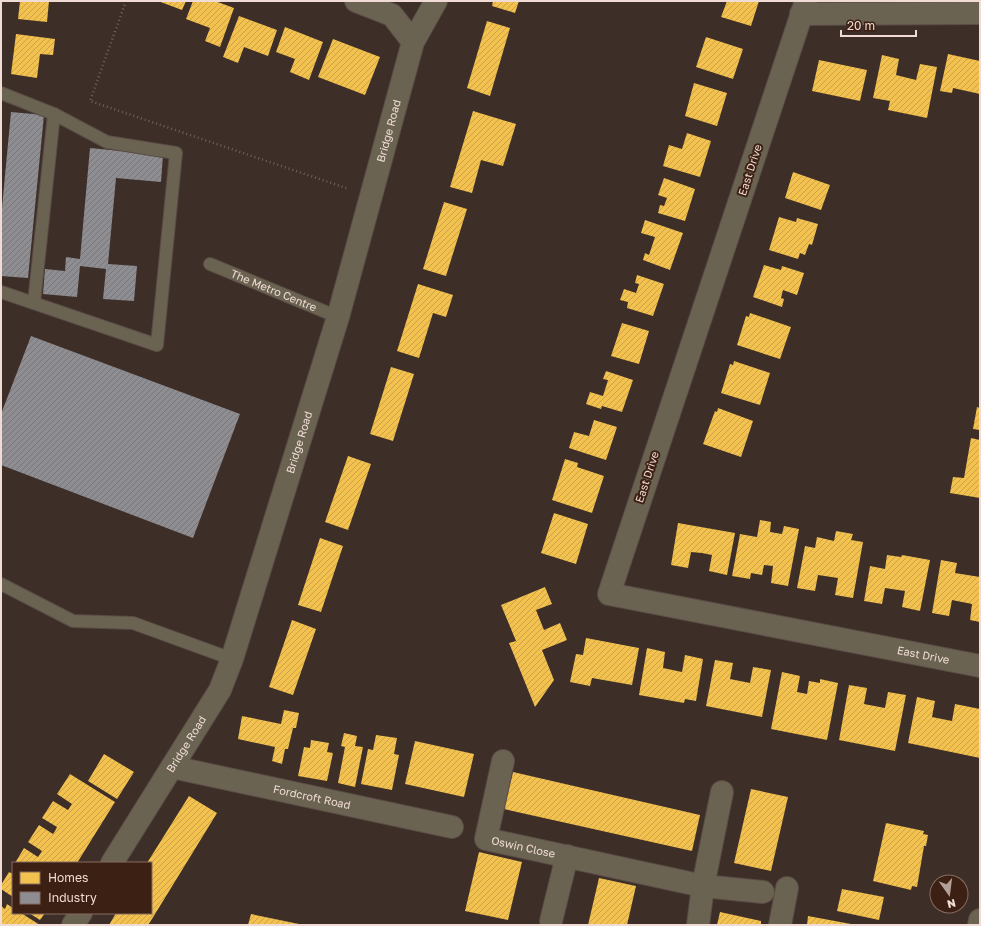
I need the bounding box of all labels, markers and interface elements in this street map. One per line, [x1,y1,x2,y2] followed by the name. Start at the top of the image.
[841,12,916,38] scale bar
[847,18,875,33] text: 20 m
[374,98,403,164] street label: Bridge Road
[735,143,764,197] street label: East Drive
[229,266,319,314] street label: The Metro Centre
[283,410,314,475] street label: Bridge Road
[632,450,661,504] street label: East Drive
[896,643,951,666] street label: East Drive
[163,713,208,775] street label: Bridge Road
[272,782,352,811] street label: Fordcroft Road
[490,833,557,860] street label: Oswin Close
[12,862,152,914] legend
[48,870,88,885] text: Homes
[929,874,969,914] north arrow
[48,890,97,905] text: Industry
[946,897,957,912] text: N

